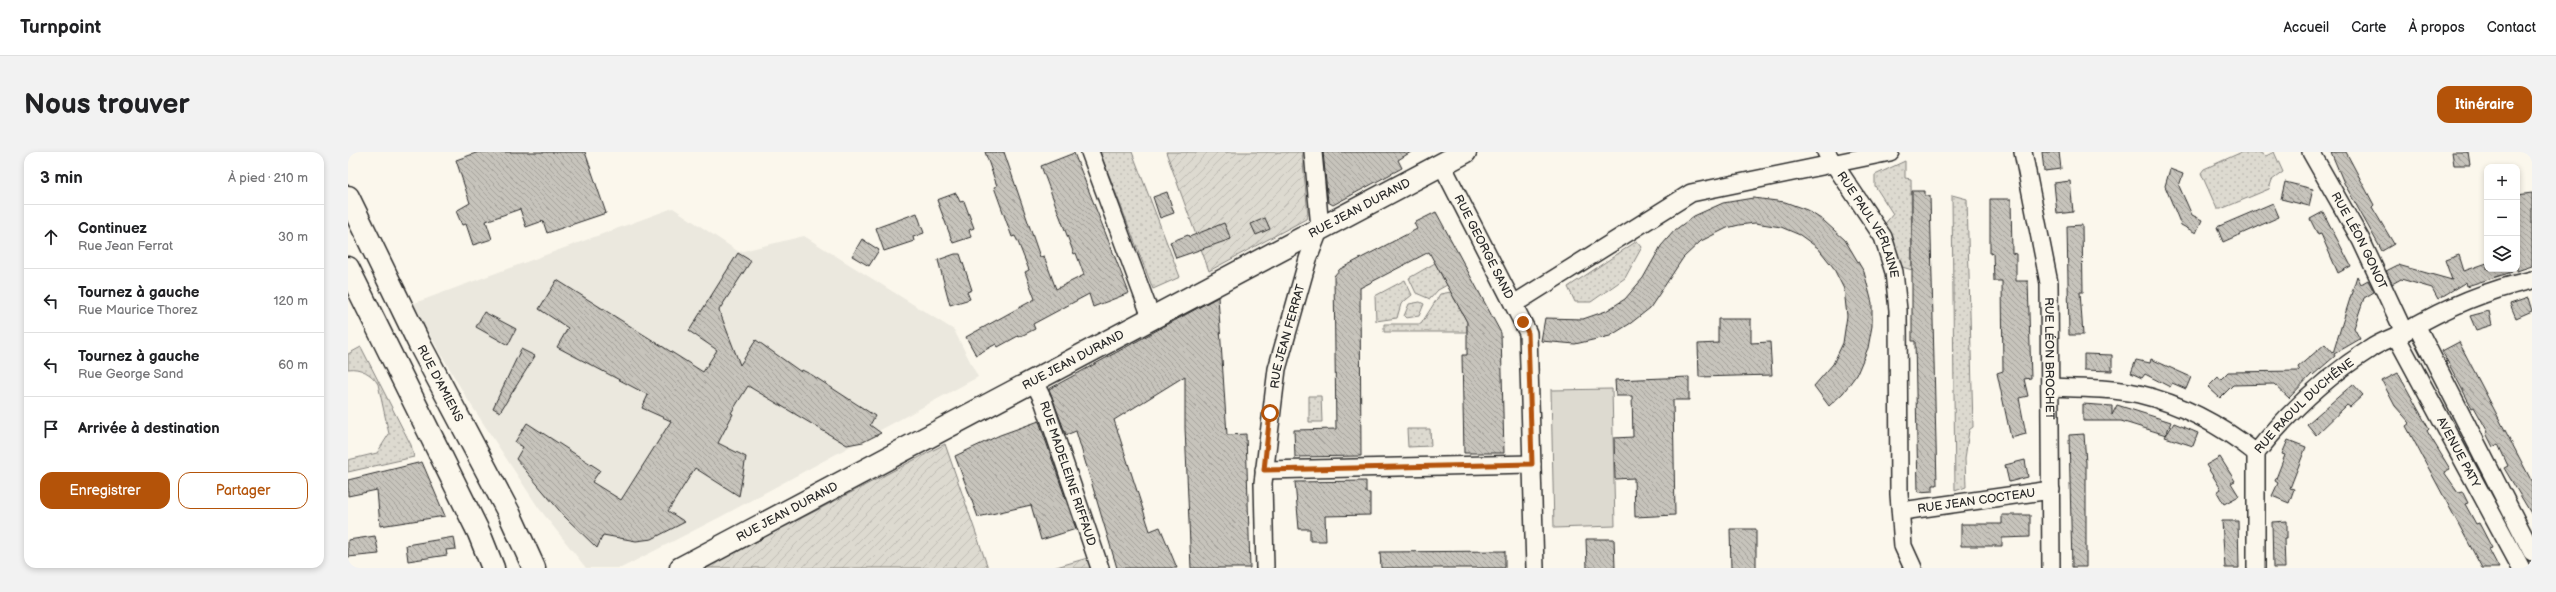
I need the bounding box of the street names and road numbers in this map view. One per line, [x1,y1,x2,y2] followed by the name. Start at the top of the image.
[1834,169,1902,279] street label: RUE PAUL VERLAINE
[1306,175,1413,241] street label: RUE JEAN DURAND
[2328,189,2391,292] street label: RUE LÉON GONOT
[1451,192,1517,302] street label: RUE GEORGE SAND
[1267,282,1308,389] street label: RUE JEAN FERRAT
[2042,297,2058,421] street label: RUE LÉON BROCHET
[1020,327,1127,393] street label: RUE JEAN DURAND
[414,342,467,424] street label: RUE D'AMIENS
[2251,355,2357,457] street label: RUE RAOUL DUCHÊNE
[1036,399,1100,548] street label: RUE MADELEINE RIFFAUD
[2434,414,2484,491] street label: AVENUE PATY
[734,479,841,545] street label: RUE JEAN DURAND
[1916,485,2036,516] street label: RUE JEAN COCTEAU

